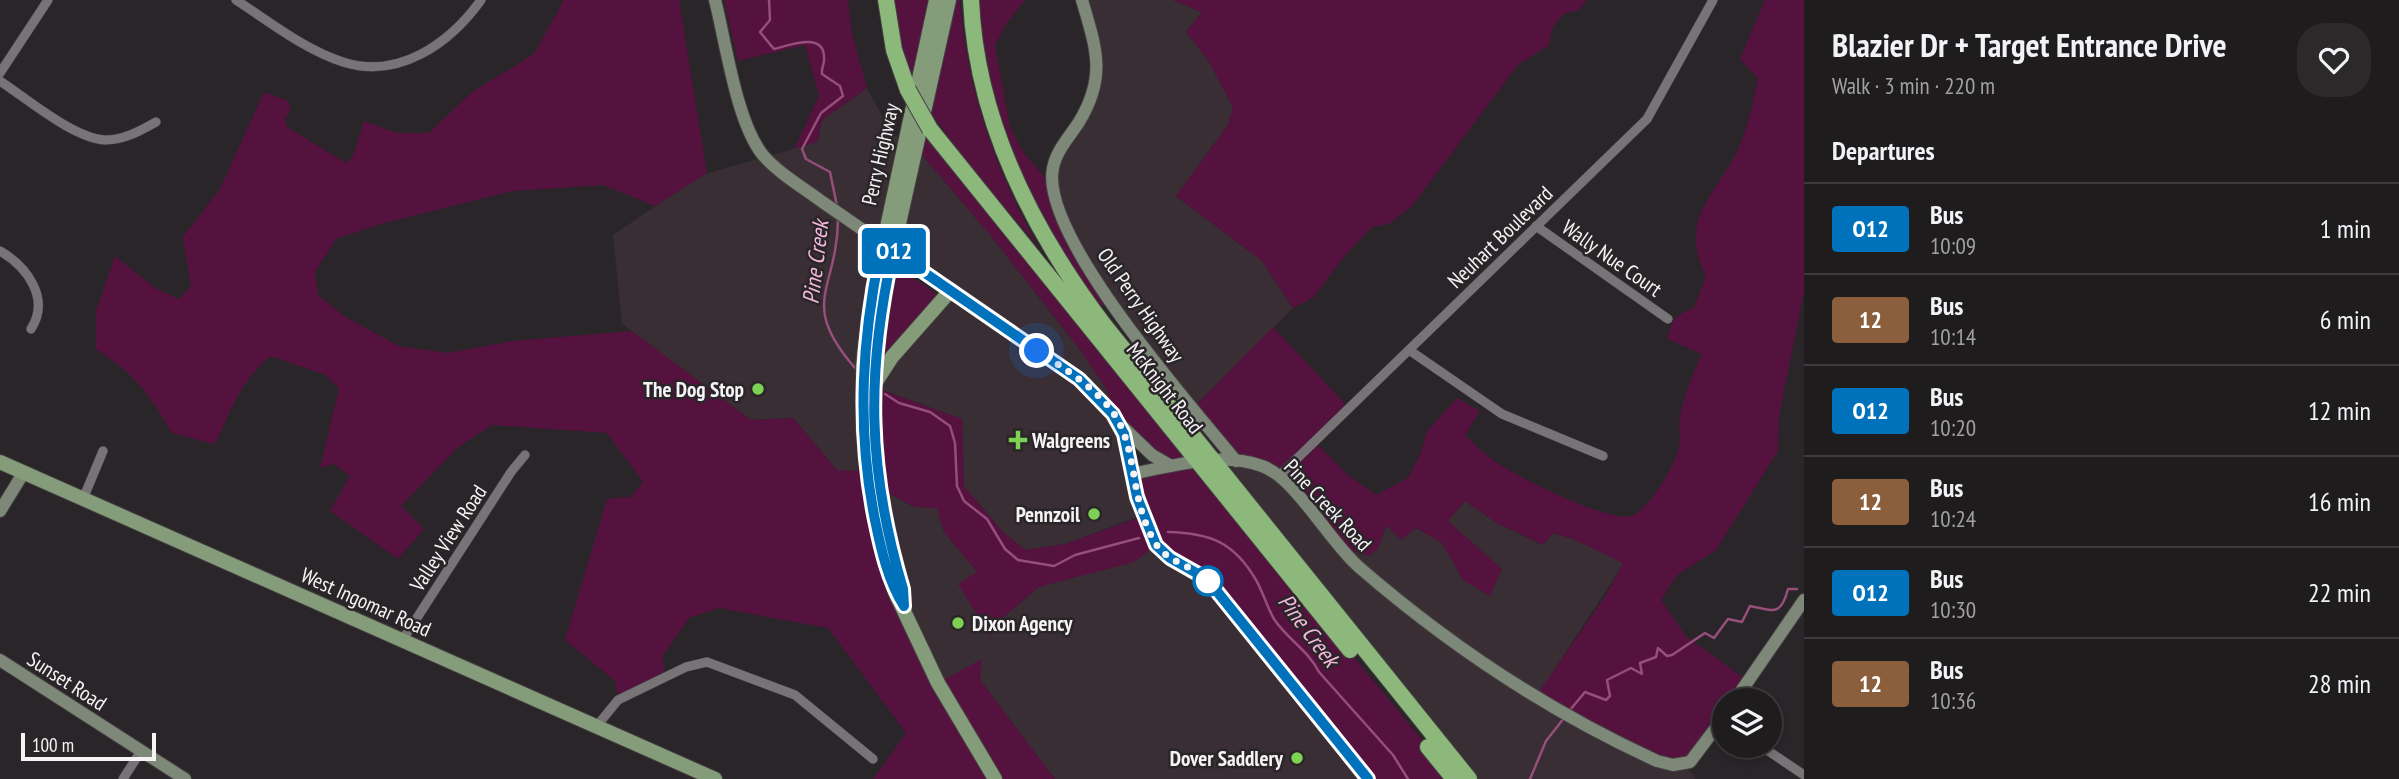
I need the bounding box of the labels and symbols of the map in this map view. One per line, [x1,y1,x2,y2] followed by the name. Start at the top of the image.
[855,100,905,208] street label: Perry Highway
[1442,180,1558,294] street label: Neuhart Boulevard
[1557,214,1667,302] street label: Wally Nue Court
[795,215,835,306] water label: Pine Creek
[854,228,934,274] line badge: O12
[1092,243,1190,368] street label: Old Perry Highway
[1019,333,1054,368] your location
[1121,337,1209,439] street label: McKnight Road
[643,376,744,403] place label: The Dog Stop
[750,381,766,397] marker: The Dog Stop
[1031,427,1110,454] place label: Walgreens
[1010,432,1026,448] marker: Walgreens
[1278,453,1378,557] street label: Pine Creek Road
[403,480,492,597] street label: Valley View Road
[1016,501,1081,528] place label: Pennzoil
[1086,506,1102,522] marker: Pennzoil
[297,561,435,643] street label: West Ingomar Road
[1193,566,1223,596] unlabelled marker
[1272,588,1348,675] water label: Pine Creek
[972,610,1073,637] place label: Dixon Agency
[950,615,966,631] marker: Dixon Agency
[22,645,112,717] street label: Sunset Road
[21,730,156,762] scale bar
[1170,745,1284,772] place label: Dover Saddlery
[1289,750,1305,766] marker: Dover Saddlery

